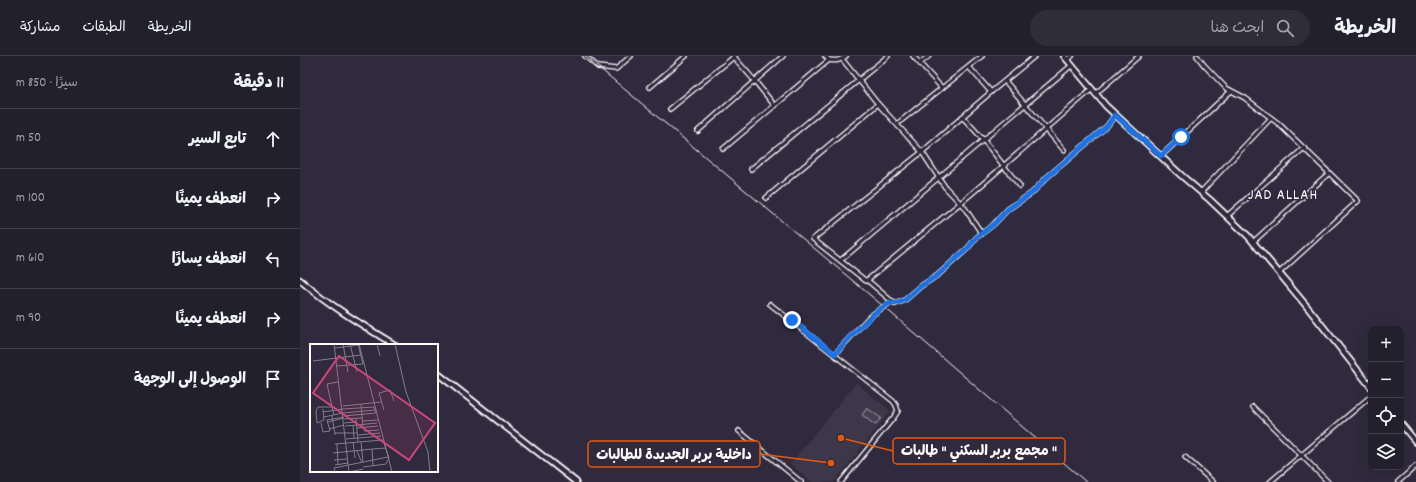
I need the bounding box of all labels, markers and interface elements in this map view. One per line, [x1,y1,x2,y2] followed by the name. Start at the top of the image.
[1030,10,1310,46] search box
[1334,16,1396,43] text: الخريطة
[1274,17,1296,39] icon: search
[20,18,60,38] text: مشاركة
[82,18,126,38] text: الطبقات
[148,18,191,38] text: الخريطة
[1211,18,1264,40] text: ابحث هنا
[233,72,284,96] text: 11 دقيقة
[16,74,78,93] text: سيرًا · 850 m
[262,128,284,150] icon: ahead
[1172,128,1190,146] route start
[16,129,41,148] text: 50 m
[189,129,246,151] text: تابع السير
[1248,185,1318,207] district label: JAD ALLAH
[262,188,284,210] icon: right
[16,189,45,208] text: 100 m
[176,189,246,211] text: انعطف يمينًا
[262,248,284,270] icon: left
[16,249,44,268] text: 610 m
[172,249,246,271] text: انعطف يسارًا
[262,308,284,330] icon: right
[16,309,41,328] text: 90 m
[176,309,246,331] text: انعطف يمينًا
[783,311,801,329] route end
[1368,326,1404,470] map controls
[1368,326,1404,362] button: +
[310,344,438,472] inset map
[1368,362,1404,398] button: −
[262,368,284,390] icon: arrive
[134,369,246,391] text: الوصول إلى الوجهة
[1368,398,1404,434] button: locate
[1368,434,1404,470] button: layers
[893,438,1065,464] callout: مجمع بربر السكني " طالبات "
[588,441,760,467] callout: داخلية بربر الجديدة للطالبات
[901,442,1057,463] text: مجمع بربر السكني " طالبات "
[596,446,752,466] text: داخلية بربر الجديدة للطالبات

